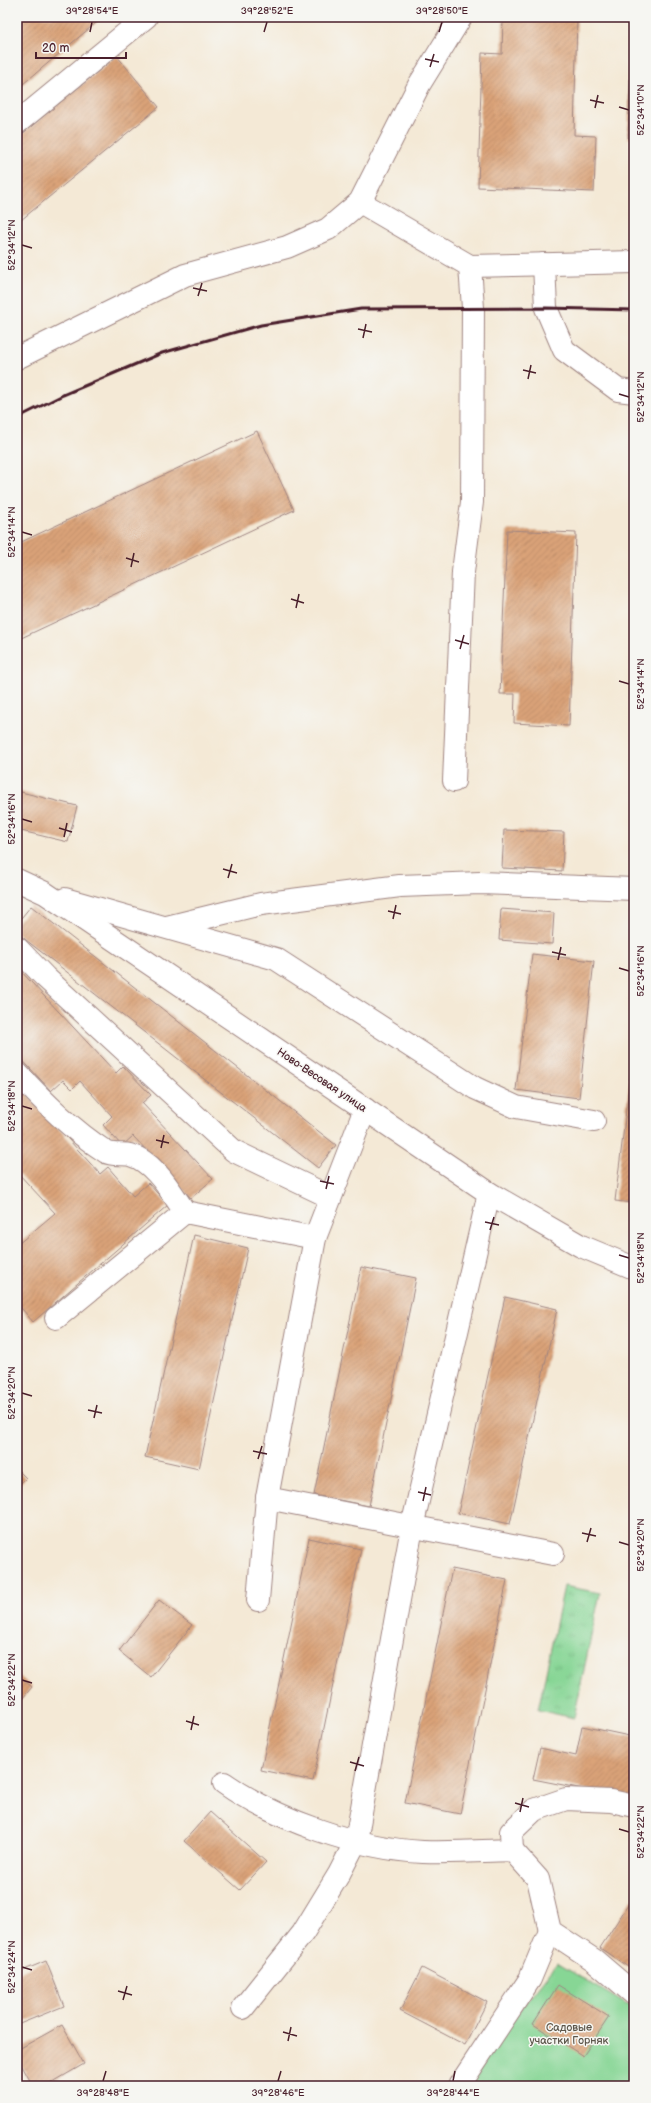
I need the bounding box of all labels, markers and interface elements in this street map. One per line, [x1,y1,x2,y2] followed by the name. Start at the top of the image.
[66,5,119,17] text: 39°28'54"E
[241,5,294,17] text: 39°28'52"E
[416,5,469,17] text: 39°28'50"E
[36,34,126,60] scale bar
[42,41,69,56] text: 20 m
[635,84,647,136] text: 52°34'10"N
[6,219,18,271] text: 52°34'12"N
[635,371,647,423] text: 52°34'12"N
[6,506,18,558] text: 52°34'14"N
[635,658,647,710] text: 52°34'14"N
[6,793,18,845] text: 52°34'16"N
[635,945,647,997] text: 52°34'16"N
[275,1045,370,1115] street label: Ново-Весовая улица
[6,1080,18,1132] text: 52°34'18"N
[635,1232,647,1284] text: 52°34'18"N
[6,1366,18,1420] text: 52°34'20"N
[635,1518,647,1572] text: 52°34'20"N
[6,1653,18,1707] text: 52°34'22"N
[635,1805,647,1859] text: 52°34'22"N
[6,1940,18,1994] text: 52°34'24"N
[530,2021,609,2047] park label: Садовые участки Горняк
[77,2087,130,2099] text: 39°28'48"E
[251,2087,305,2099] text: 39°28'46"E
[426,2087,480,2099] text: 39°28'44"E

